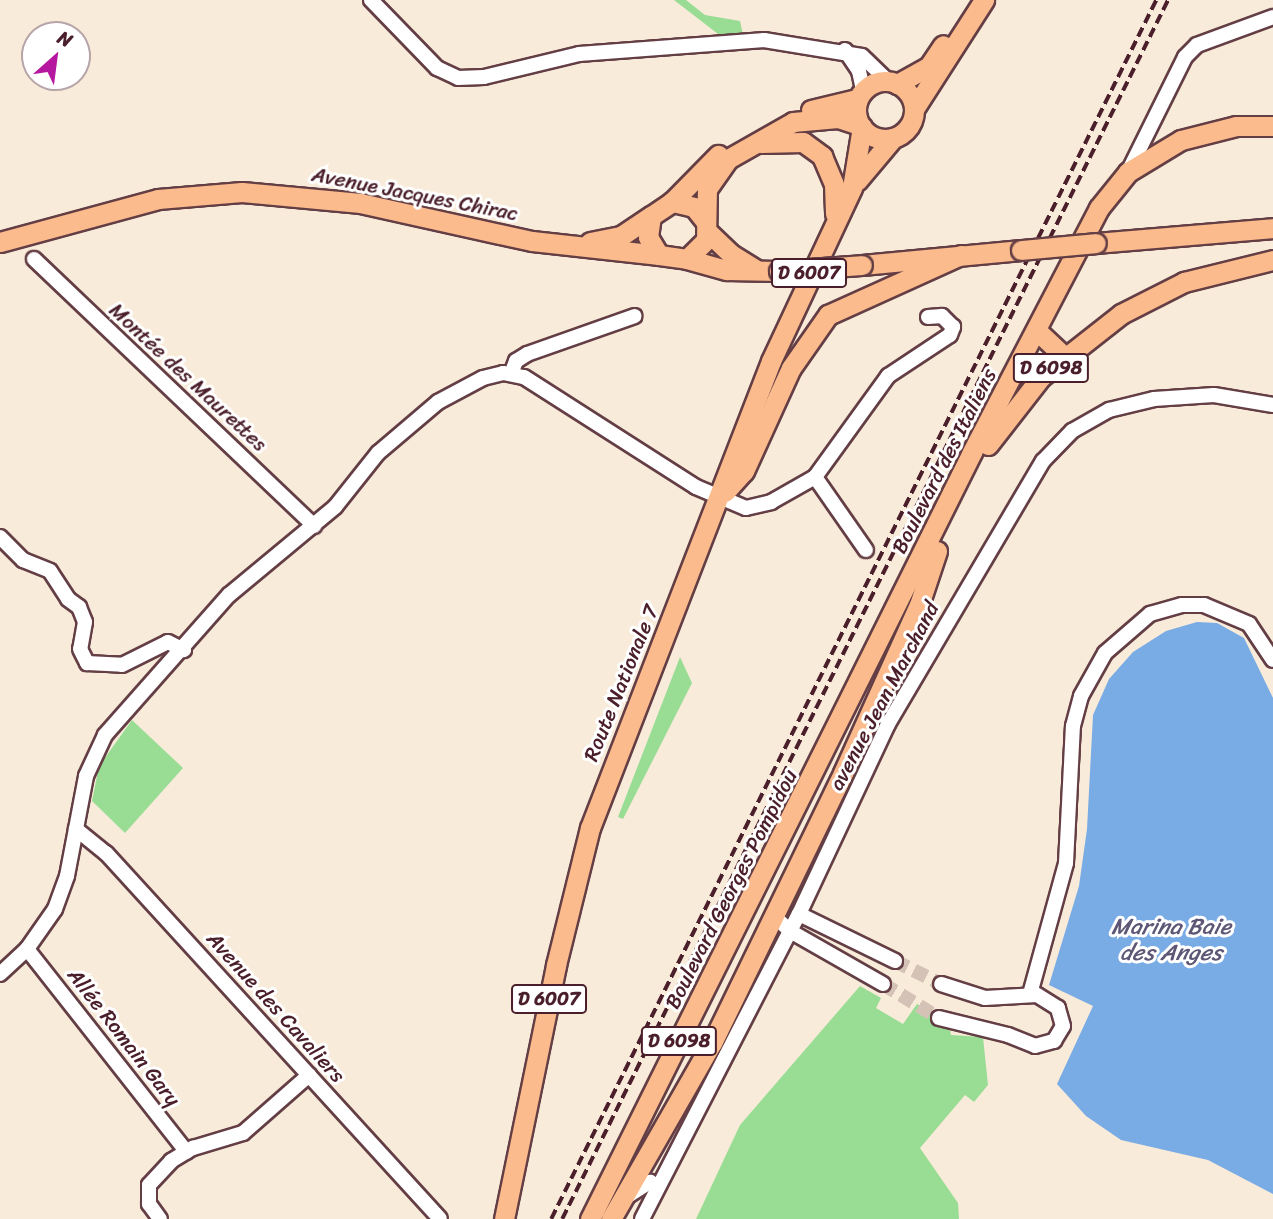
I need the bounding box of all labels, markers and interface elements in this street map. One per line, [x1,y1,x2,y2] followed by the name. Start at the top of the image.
[21,21,91,91] north arrow
[52,21,79,56] text: N
[310,162,520,226] street label: Avenue Jacques Chirac
[770,258,848,288] road number: D 6007
[103,297,273,457] street label: Montée des Maurettes
[1012,352,1090,384] road number: D 6098
[886,364,1002,558] street label: Boulevard des Italiens
[824,598,944,794] street label: avenue Jean Marchand
[578,601,664,765] street label: Route Nationale 7
[660,766,802,1012] street label: Boulevard Georges Pompidou
[1111,913,1231,967] water label: Marina Baie des Anges
[202,926,350,1088] street label: Avenue des Cavaliers
[62,963,186,1111] street label: Allée Romain Gary
[510,984,588,1015] road number: D 6007
[640,1026,718,1056] road number: D 6098

